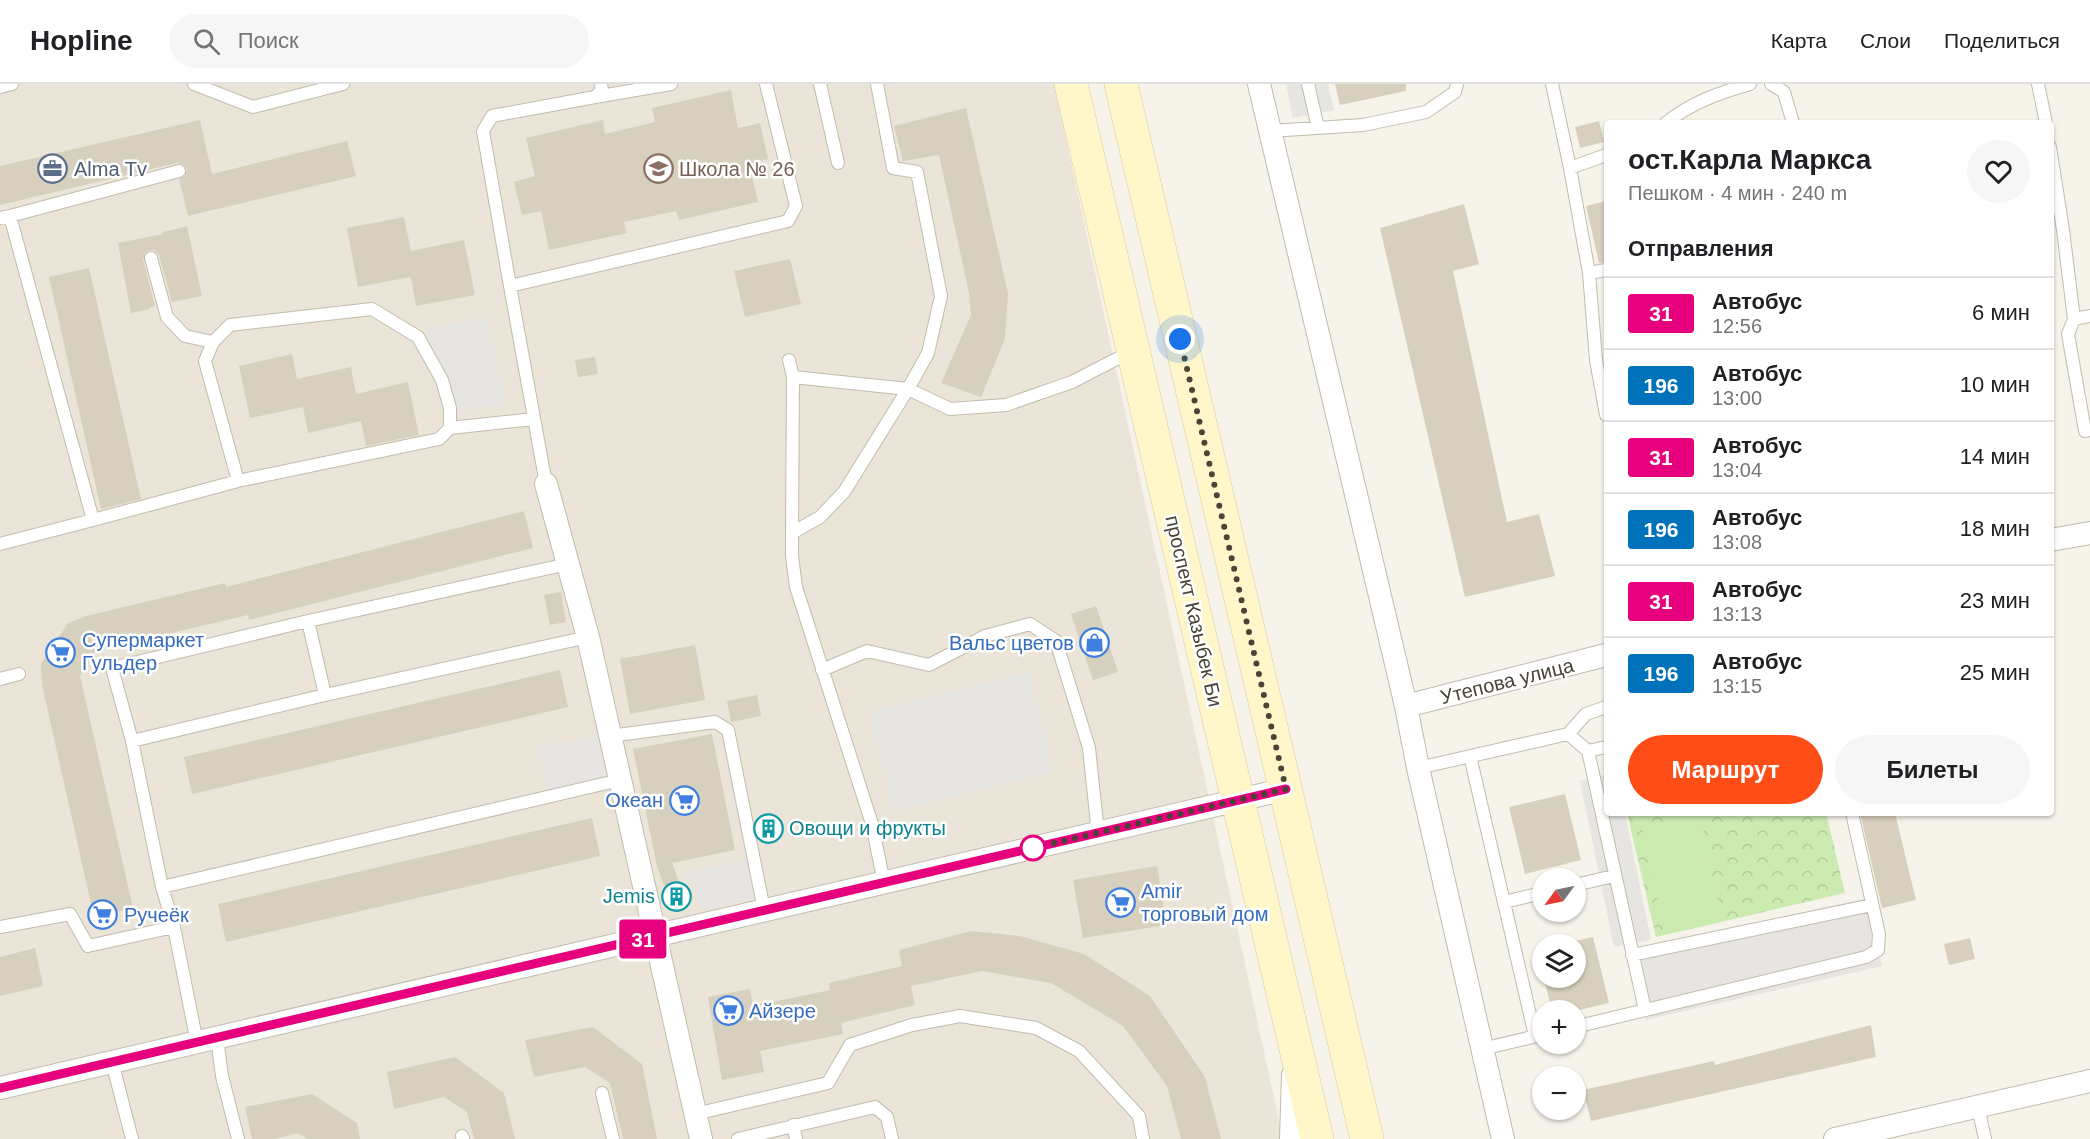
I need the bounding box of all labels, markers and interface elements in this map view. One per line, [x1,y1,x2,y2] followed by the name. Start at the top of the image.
[169,14,589,68] search box
[30,25,133,56] text: Hopline
[190,25,223,58] icon: search
[238,28,299,53] text: Поиск
[1771,29,1827,52] text: Карта
[1860,29,1911,52] text: Слои
[1944,29,2060,52] text: Поделиться
[1967,140,2030,203] button: heart
[1628,144,1871,175] text: ост.Карла Маркса
[37,153,69,185] office icon: Alma Tv
[642,153,674,185] school or university icon: Школа № 26
[74,158,147,180] place label: Alma Tv
[679,158,795,180] place label: Школа № 26
[1628,182,1847,204] text: Пешком · 4 мин · 240 m
[1628,236,1774,261] text: Отправления
[1712,289,1802,314] text: Автобус
[1972,300,2030,325] text: 6 мин
[1649,302,1673,325] text: 31
[1712,315,1762,337] text: 12:56
[1165,324,1195,354] your location
[1712,361,1802,386] text: Автобус
[1960,372,2030,397] text: 10 мин
[1643,374,1679,397] text: 196
[1712,387,1762,409] text: 13:00
[1712,433,1802,458] text: Автобус
[1960,444,2030,469] text: 14 мин
[1649,446,1673,469] text: 31
[1712,459,1762,481] text: 13:04
[1712,505,1802,530] text: Автобус
[1161,513,1227,709] street label: проспект Казыбек Би
[1960,516,2030,541] text: 18 мин
[1643,518,1679,541] text: 196
[1712,531,1762,553] text: 13:08
[1712,577,1802,602] text: Автобус
[1960,588,2030,613] text: 23 мин
[1649,590,1673,613] text: 31
[1712,603,1762,625] text: 13:13
[1079,627,1111,659] shop icon: Вальс цветов
[82,629,204,674] place label: Супермаркет Гульдер
[949,632,1074,654] place label: Вальс цветов
[45,636,77,668] supermarket icon: Супермаркет Гульдер
[1712,649,1802,674] text: Автобус
[1438,654,1577,708] street label: Утепова улица
[1960,660,2030,685] text: 25 мин
[1643,662,1679,685] text: 196
[1712,675,1762,697] text: 13:15
[1628,735,1823,804] button: Маршрут
[1835,735,2030,804] button: Билеты
[668,784,700,816] supermarket icon: Океан
[605,789,663,811] place label: Океан
[752,812,784,844] building icon: Овощи и фрукты
[789,817,946,839] place label: Овощи и фрукты
[1020,835,1046,861] unlabelled marker
[1532,868,1586,922] north arrow
[1532,868,1586,1120] map controls
[660,880,692,912] building icon: Jemis
[1141,880,1268,925] place label: Amir торговый дом
[603,885,655,907] place label: Jemis
[1104,886,1136,918] supermarket icon: Amir торговый дом
[87,899,119,931] supermarket icon: Ручеёк
[124,904,189,926] place label: Ручеёк
[616,920,670,958] line badge: 31
[631,928,655,951] text: 31
[1532,934,1586,988] button: layers
[712,995,744,1027] supermarket icon: Айзере
[749,1000,816,1022] place label: Айзере
[1532,1000,1586,1054] button: +
[1532,1066,1586,1120] button: −

